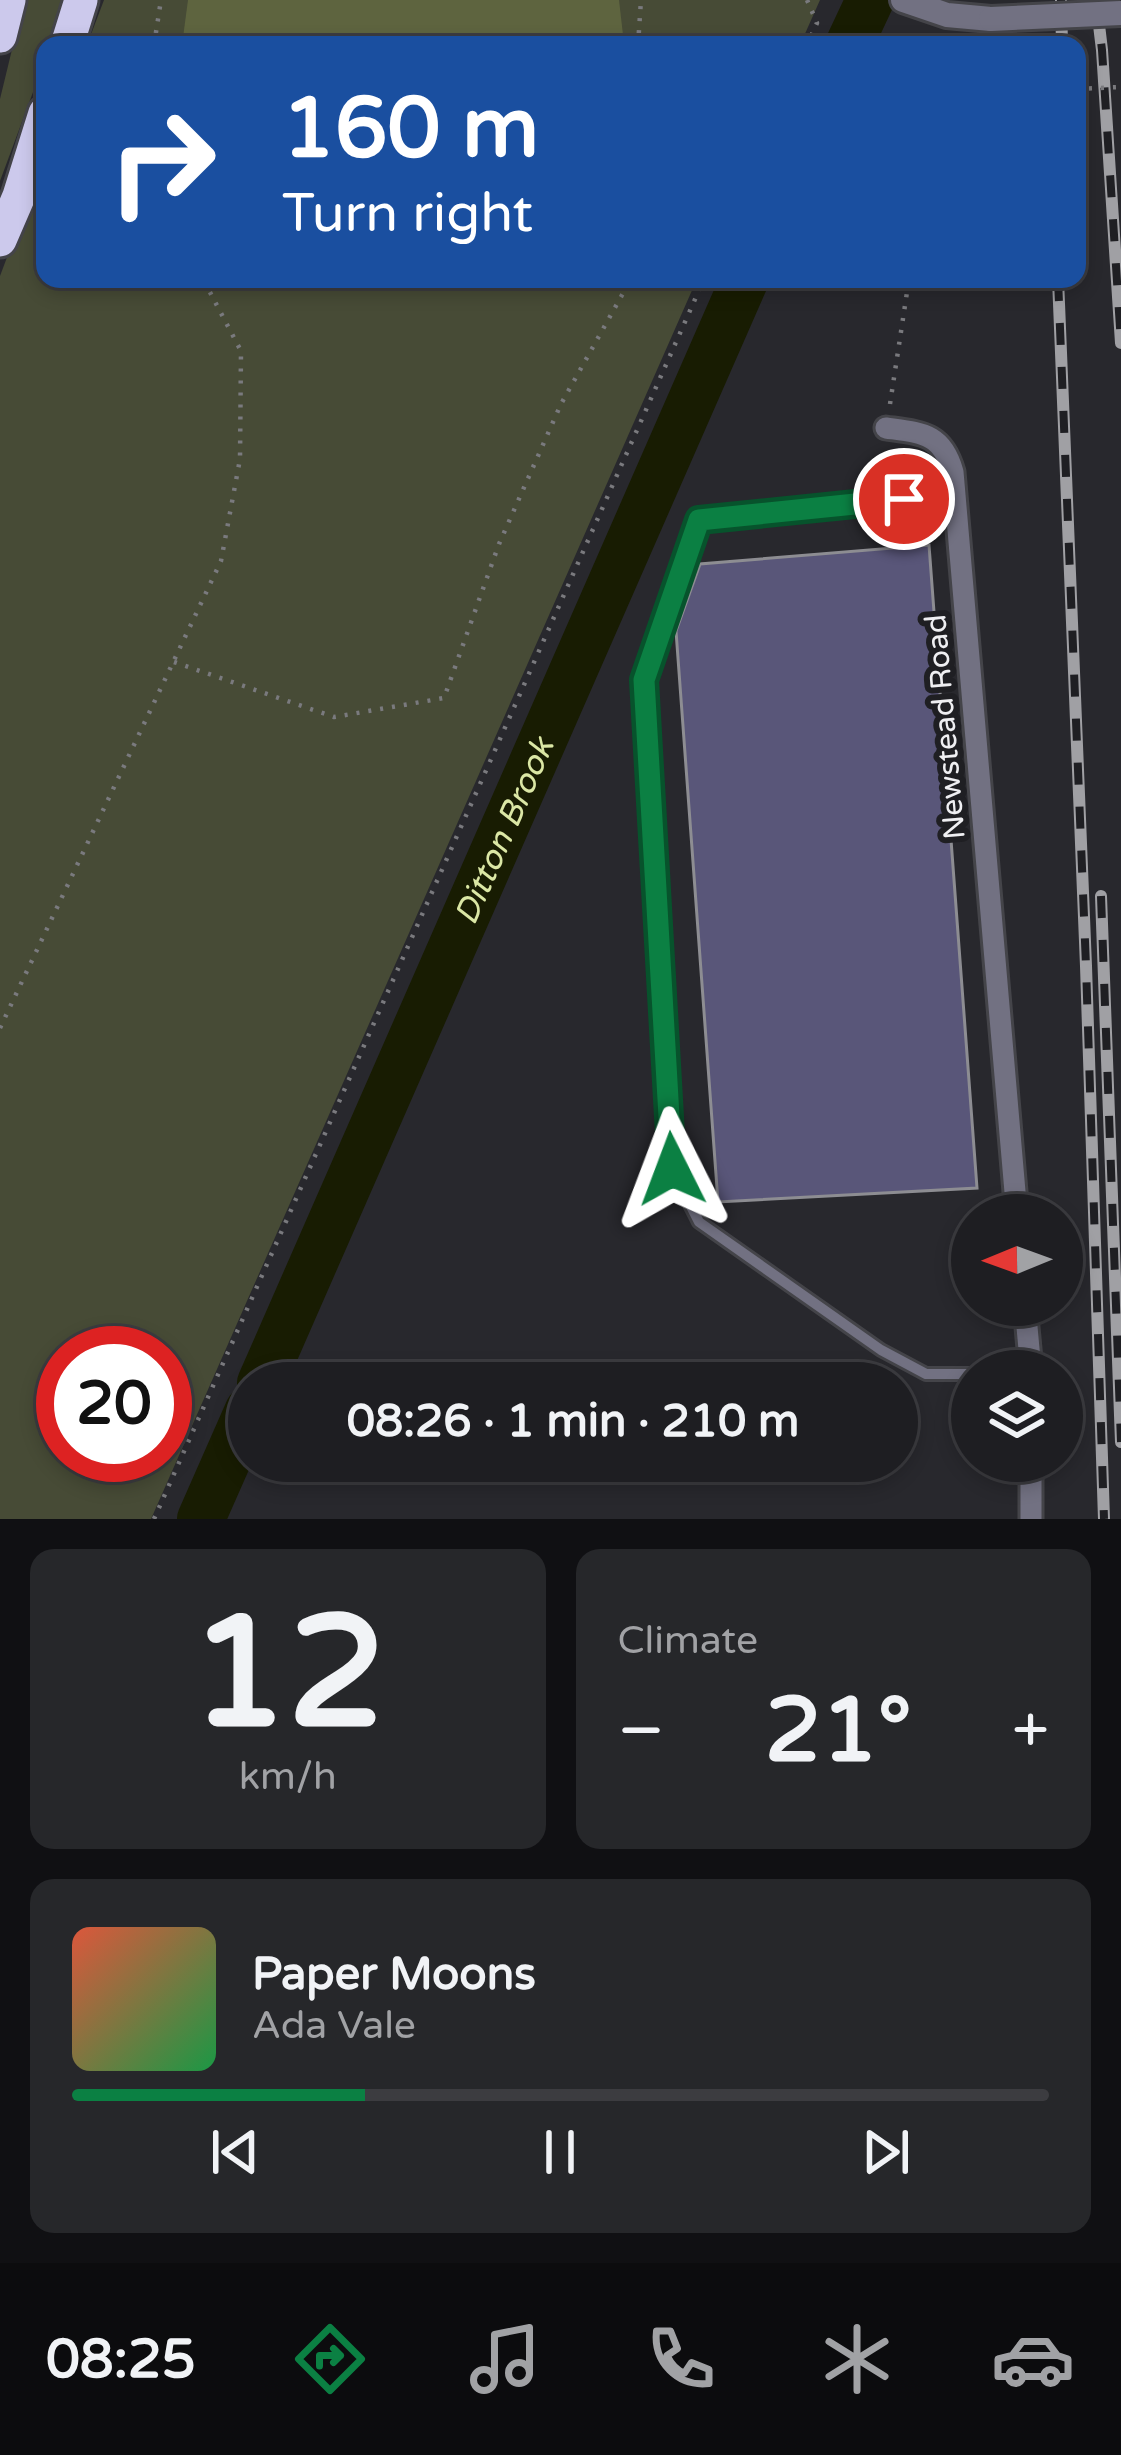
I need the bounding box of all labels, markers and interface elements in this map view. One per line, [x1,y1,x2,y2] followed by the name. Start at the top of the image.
[282,79,539,180] text: 160 m
[84,84,240,240] icon: right
[282,181,533,246] text: Turn right
[853,448,955,550] pin
[871,466,937,532] icon: arrive
[917,613,974,841] street label: Newstead Road
[447,730,563,930] water label: Ditton Brook
[609,1106,735,1232] position arrow
[951,1194,1083,1326] north arrow
[951,1194,1083,1482] map controls
[36,1326,192,1482] speed limit sign: 20
[951,1350,1083,1482] button: layers
[347,1395,799,1449] text: 08:26 · 1 min · 210 m
[190,1581,386,1769] text: 12
[618,1617,758,1664] text: Climate
[765,1677,912,1786] text: 21°
[618,1691,665,1771] text: −
[1012,1691,1049,1771] text: +
[239,1753,337,1800] text: km/h
[252,1948,536,2002] text: Paper Moons
[252,2002,416,2049] text: Ada Vale
[202,2119,268,2185] icon: previous
[527,2119,593,2185] icon: pause
[853,2119,919,2185] icon: next
[288,2317,372,2401] icon: directions
[463,2317,547,2401] icon: music
[639,2317,723,2401] icon: phone
[815,2317,899,2401] icon: climate
[991,2317,1075,2401] icon: car
[46,2327,196,2392] text: 08:25

